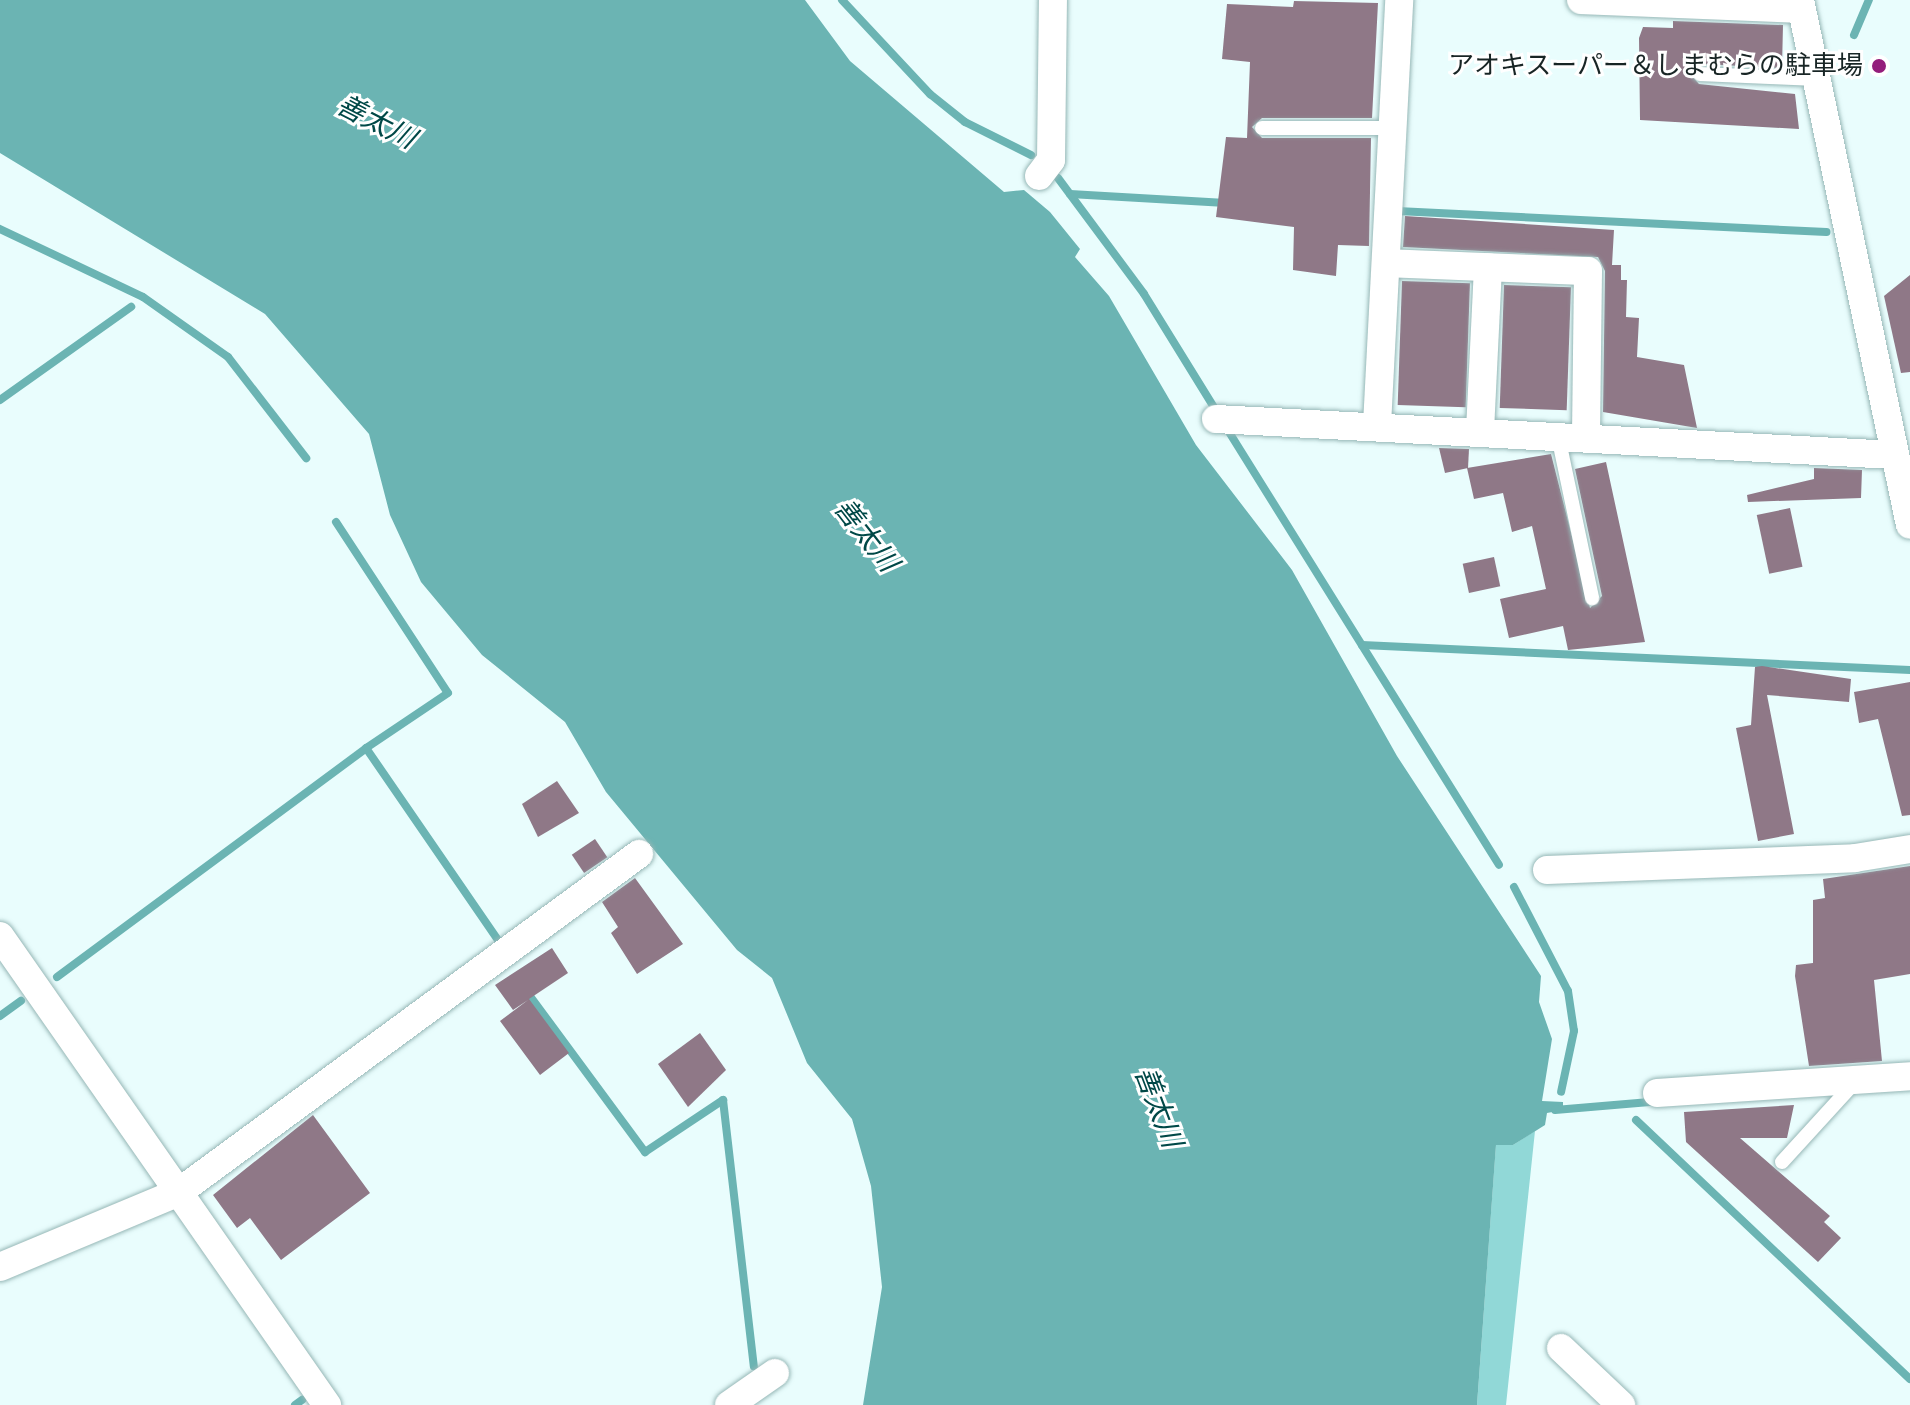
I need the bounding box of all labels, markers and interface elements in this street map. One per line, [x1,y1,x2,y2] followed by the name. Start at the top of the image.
[1447,50,1863,82] place label: アオキスーパー＆しまむらの駐車場
[1870,57,1888,75] marker: アオキスーパー＆しまむらの駐車場
[331,88,421,156] water label: 善太川
[827,492,905,578] water label: 善太川
[1127,1062,1189,1152] water label: 善太川

